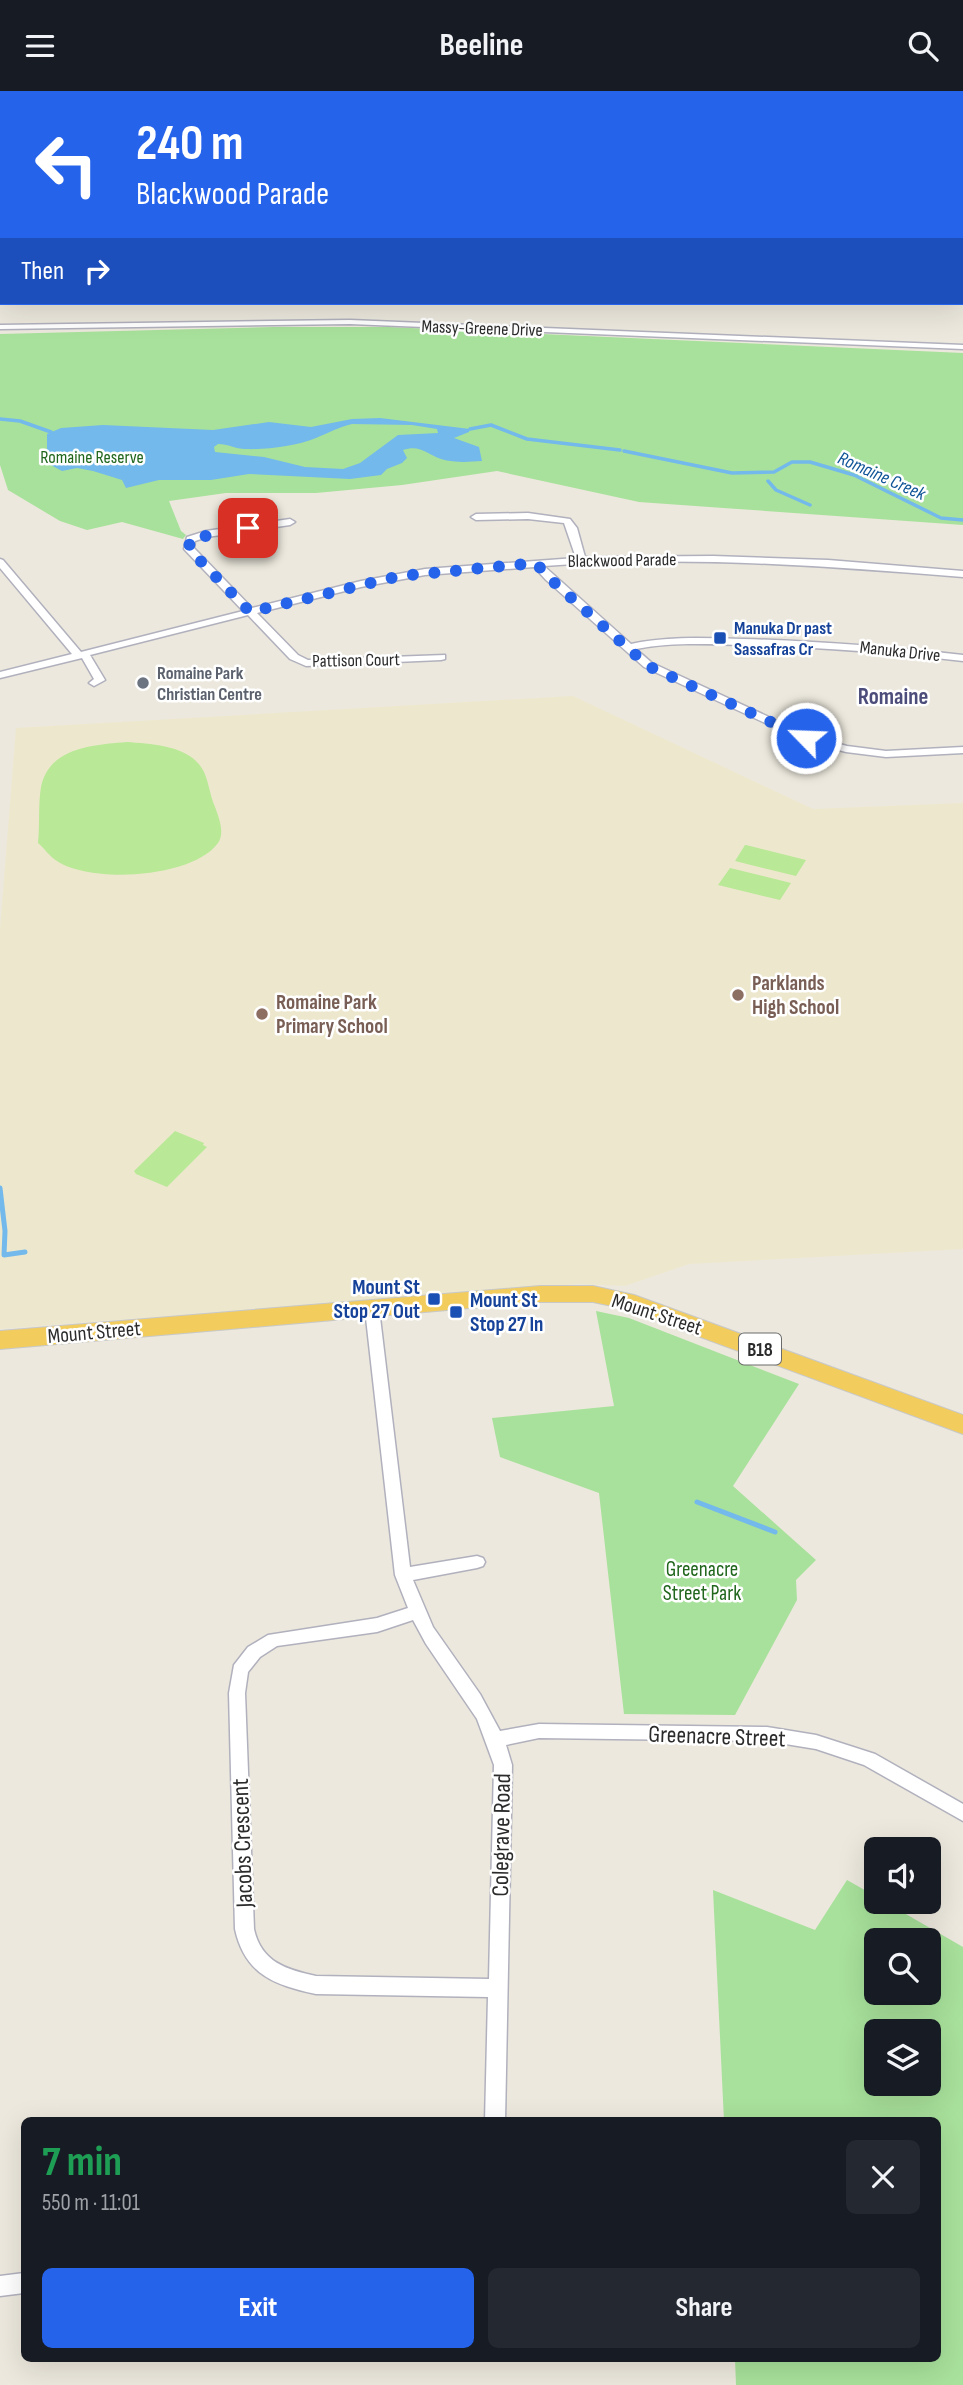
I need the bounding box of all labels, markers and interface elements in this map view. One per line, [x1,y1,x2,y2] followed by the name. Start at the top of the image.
[440,26,523,65] text: Beeline
[21,27,59,65] icon: menu
[904,27,942,65] icon: search
[136,115,244,174] text: 240 m
[21,119,112,210] icon: left
[136,175,329,214] text: Blackwood Parade
[78,252,116,290] icon: right
[21,256,64,287] text: Then
[421,316,543,341] street label: Massy-Greene Drive
[40,447,144,468] park label: Romaine Reserve
[834,447,930,506] water label: Romaine Creek
[218,498,278,558] pin
[229,509,267,547] icon: arrive
[568,549,676,572] street label: Blackwood Parade
[734,618,832,660] place label: Manuka Dr past Sassafras Cr
[712,630,728,646] marker: Manuka Dr past Sassafras Cr
[859,637,941,666] street label: Manuka Drive
[312,649,400,672] street label: Pattison Court
[157,663,262,705] place label: Romaine Park Christian Centre
[135,675,151,691] marker: Romaine Park Christian Centre
[858,683,928,711] district label: Romaine
[769,701,843,775] position arrow
[752,971,839,1020] place label: Parklands High School
[730,987,746,1003] marker: Parklands High School
[276,990,388,1039] place label: Romaine Park Primary School
[254,1006,270,1022] marker: Romaine Park Primary School
[334,1275,420,1324] place label: Mount St Stop 27 Out
[470,1288,543,1337] place label: Mount St Stop 27 In
[609,1288,705,1341] street label: Mount Street
[426,1291,442,1307] marker: Mount St Stop 27 Out
[448,1304,464,1320] marker: Mount St Stop 27 In
[47,1316,142,1349] street label: Mount Street
[739,1333,781,1365] road number: B18
[663,1557,741,1606] park label: Greenacre Street Park
[648,1720,786,1753] street label: Greenacre Street
[486,1773,517,1897] street label: Colegrave Road
[226,1778,259,1909] street label: Jacobs Crescent
[864,1837,941,2096] map controls
[864,1837,941,1914] button: sound
[864,1928,941,2005] button: search
[864,2019,941,2096] button: layers
[42,2137,122,2188] text: 7 min
[846,2140,920,2214] button: close
[42,2189,140,2217] text: 550 m · 11:01
[42,2268,474,2348] button: Exit
[488,2268,920,2348] button: Share

